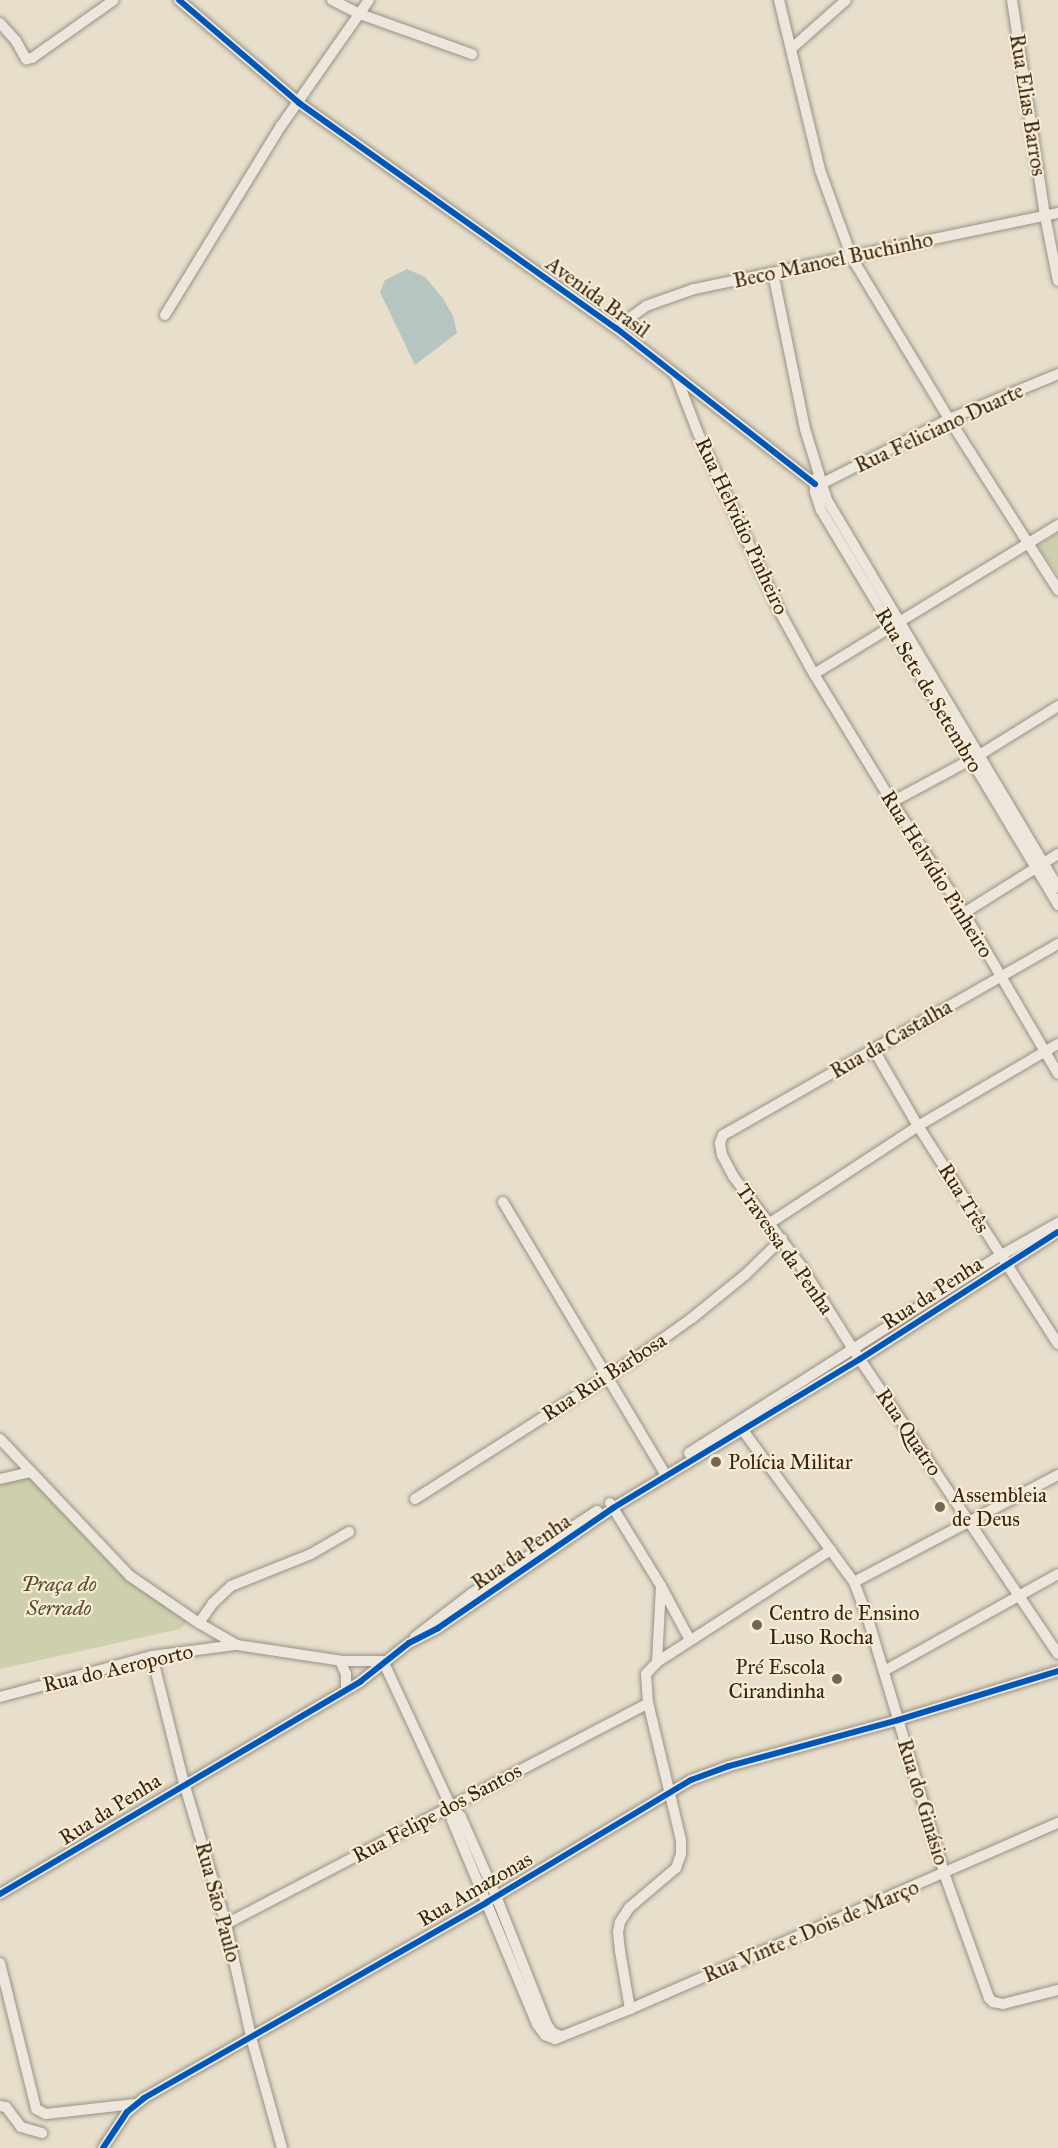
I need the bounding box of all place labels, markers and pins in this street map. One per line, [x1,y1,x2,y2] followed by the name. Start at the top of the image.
[728,1449,853,1475] place label: Polícia Militar
[709,1455,723,1469] marker: Polícia Militar
[952,1482,1047,1532] place label: Assembleia de Deus
[933,1500,947,1514] marker: Assembleia de Deus
[769,1600,920,1650] place label: Centro de Ensino Luso Rocha
[750,1618,764,1632] marker: Centro de Ensino Luso Rocha
[729,1654,825,1704] place label: Pré Escola Cirandinha
[830,1672,844,1686] marker: Pré Escola Cirandinha

